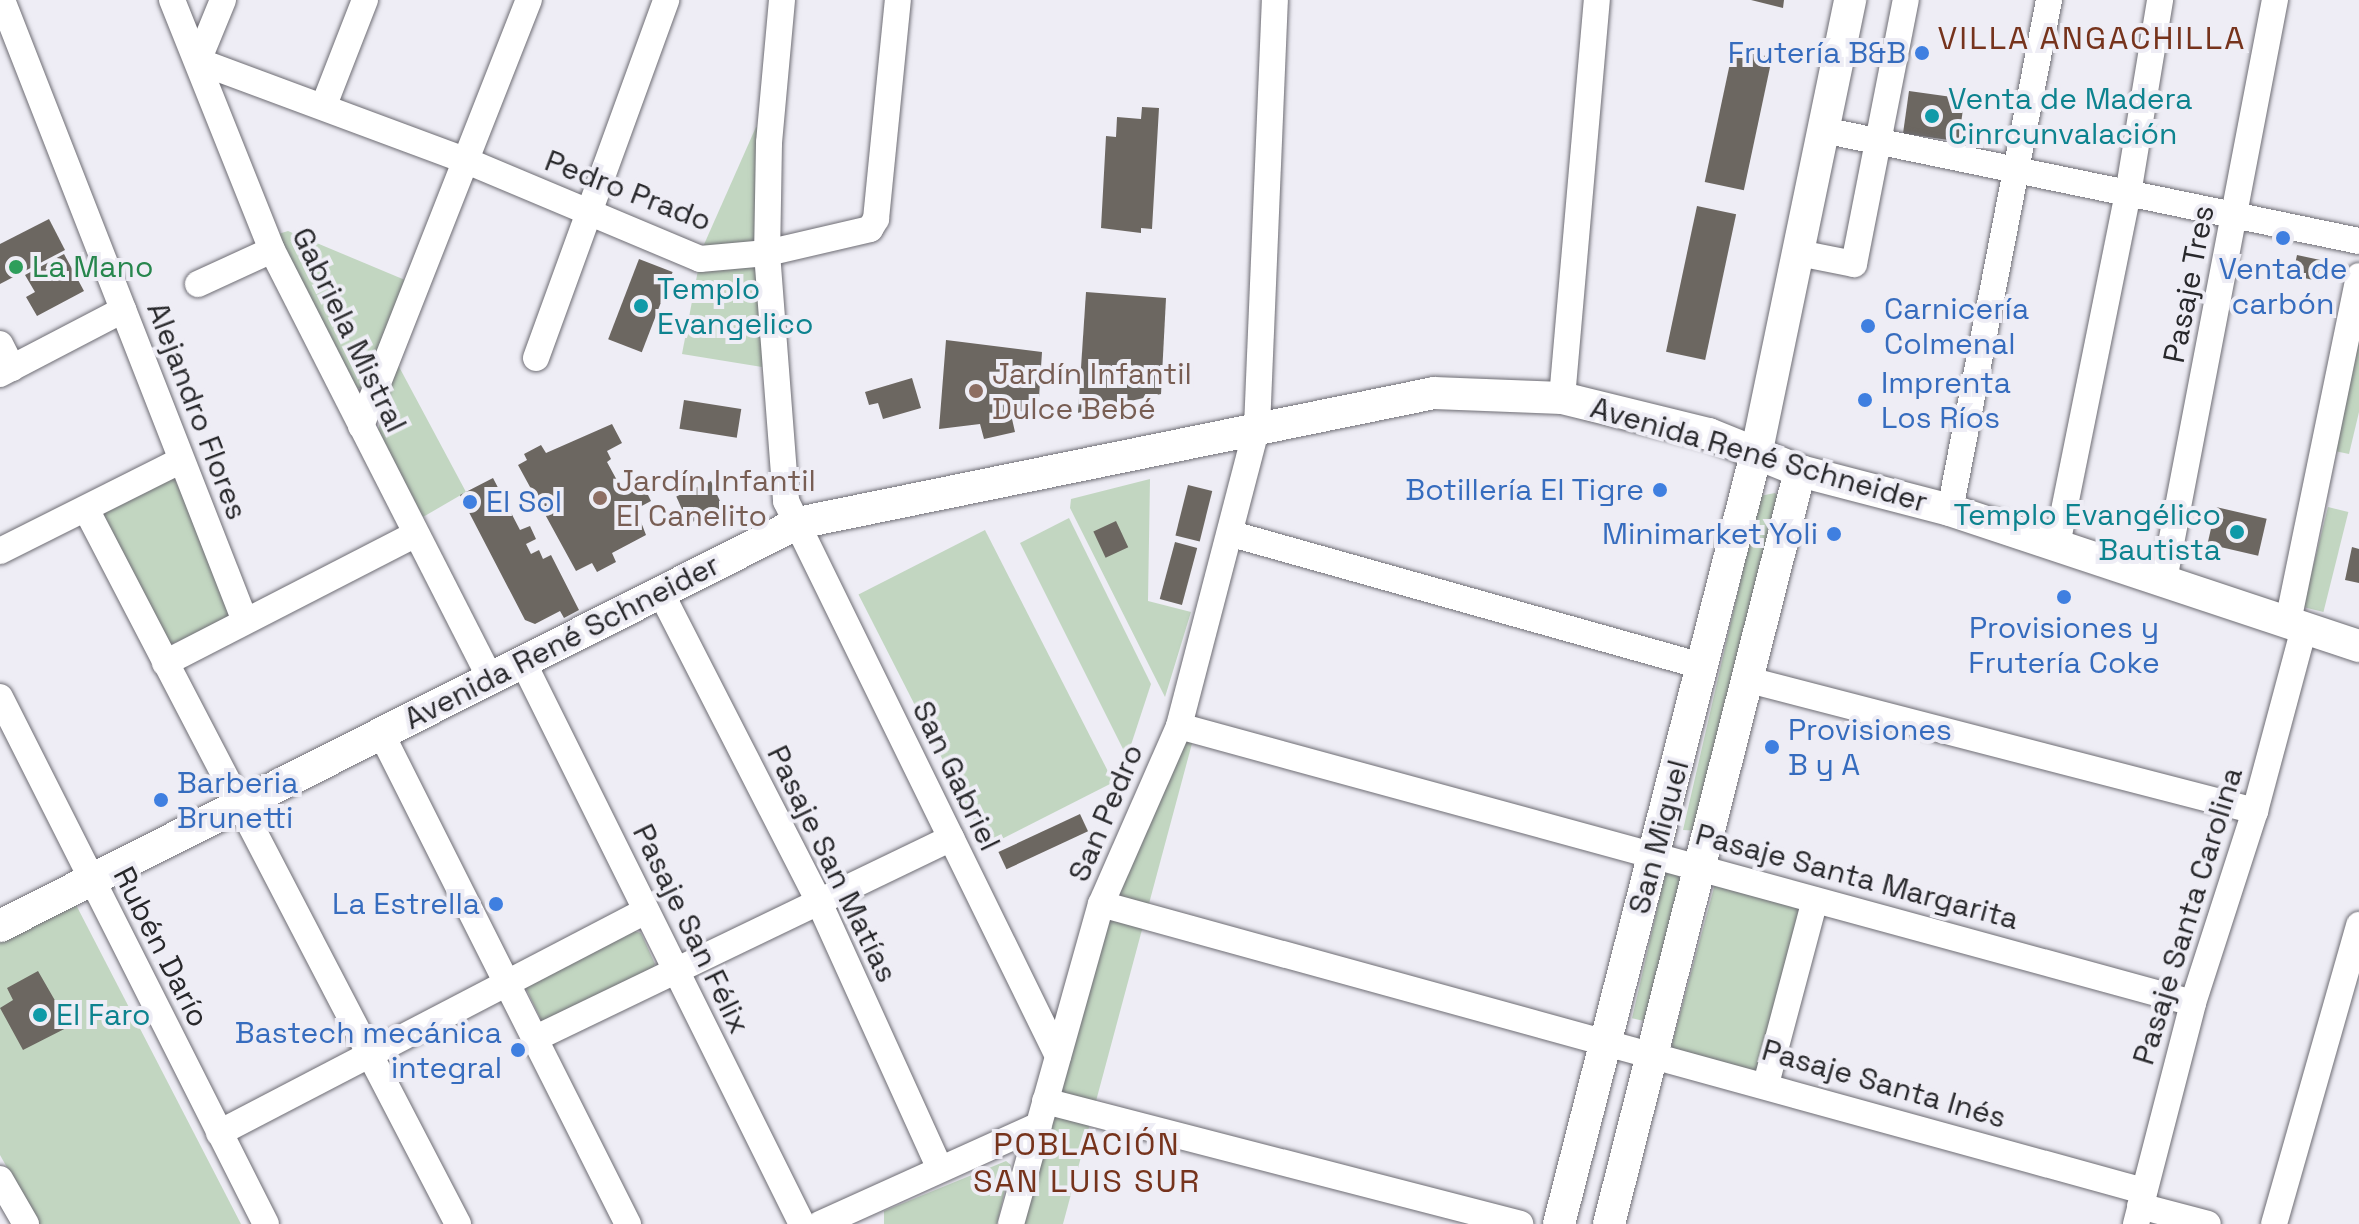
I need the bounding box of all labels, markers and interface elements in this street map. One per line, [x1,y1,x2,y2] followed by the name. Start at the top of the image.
[1937,19,2247,57] district label: VILLA ANGACHILLA
[1728,35,1906,71] place label: Frutería B&B
[1913,44,1931,62] marker: Frutería B&B
[1948,81,2193,152] place label: Venta de Madera Cinrcunvalación
[1923,107,1941,125] marker: Venta de Madera Cinrcunvalación
[540,143,716,239] street label: Pedro Prado
[2156,202,2222,366] street label: Pasaje Tres
[284,222,414,438] street label: Gabriela Mistral
[2274,229,2292,247] marker: Venta de carbón
[32,249,153,285] place label: La Mano
[2219,251,2347,322] place label: Venta de carbón
[7,258,25,276] marker: La Mano
[657,271,813,342] place label: Templo Evangelico
[1884,291,2029,362] place label: Carnicería Colmenal
[139,297,255,525] street label: Alejandro Flores
[632,297,650,315] marker: Templo Evangelico
[1859,317,1877,335] marker: Carnicería Colmenal
[992,356,1192,426] place label: Jardín Infantil Dulce Bebé
[1881,365,2011,436] place label: Imprenta Los Ríos
[967,382,985,400] marker: Jardín Infantil Dulce Bebé
[1586,390,1932,520] street label: Avenida René Schneider
[1856,391,1874,409] marker: Imprenta Los Ríos
[616,463,816,534] place label: Jardín Infantil El Canelito
[1405,472,1644,508] place label: Botillería El Tigre
[1651,481,1669,499] marker: Botillería El Tigre
[486,484,562,520] place label: El Sol
[591,489,609,507] marker: Jardín Infantil El Canelito
[461,493,479,511] marker: El Sol
[1953,497,2221,568] place label: Templo Evangélico Bautista
[1602,516,1818,552] place label: Minimarket Yoli
[2228,523,2246,541] marker: Templo Evangélico Bautista
[1825,525,1843,543] marker: Minimarket Yoli
[398,547,726,737] street label: Avenida René Schneider
[2055,588,2073,606] marker: Provisiones y Frutería Coke
[1968,610,2160,680] place label: Provisiones y Frutería Coke
[904,695,1008,857] street label: San Gabriel
[1788,712,1952,782] place label: Provisiones B y A
[1763,738,1781,756] marker: Provisiones B y A
[1061,739,1151,887] street label: San Pedro
[759,740,905,988] street label: Pasaje San Matías
[1621,756,1697,918] street label: San Miguel
[2126,763,2250,1069] street label: Pasaje Santa Carolina
[177,765,298,836] place label: Barberia Brunetti
[152,791,170,809] marker: Barberia Brunetti
[1692,817,2022,937] street label: Pasaje Santa Margarita
[625,818,757,1040] street label: Pasaje San Félix
[105,861,217,1033] street label: Rubén Darío
[332,886,480,922] place label: La Estrella
[487,895,505,913] marker: La Estrella
[56,997,150,1033] place label: El Faro
[31,1006,49,1024] marker: El Faro
[235,1015,502,1086] place label: Bastech mecánica integral
[1758,1032,2010,1136] street label: Pasaje Santa Inés
[509,1041,527,1059] marker: Bastech mecánica integral
[973,1126,1201,1201] district label: POBLACIÓN SAN LUIS SUR

